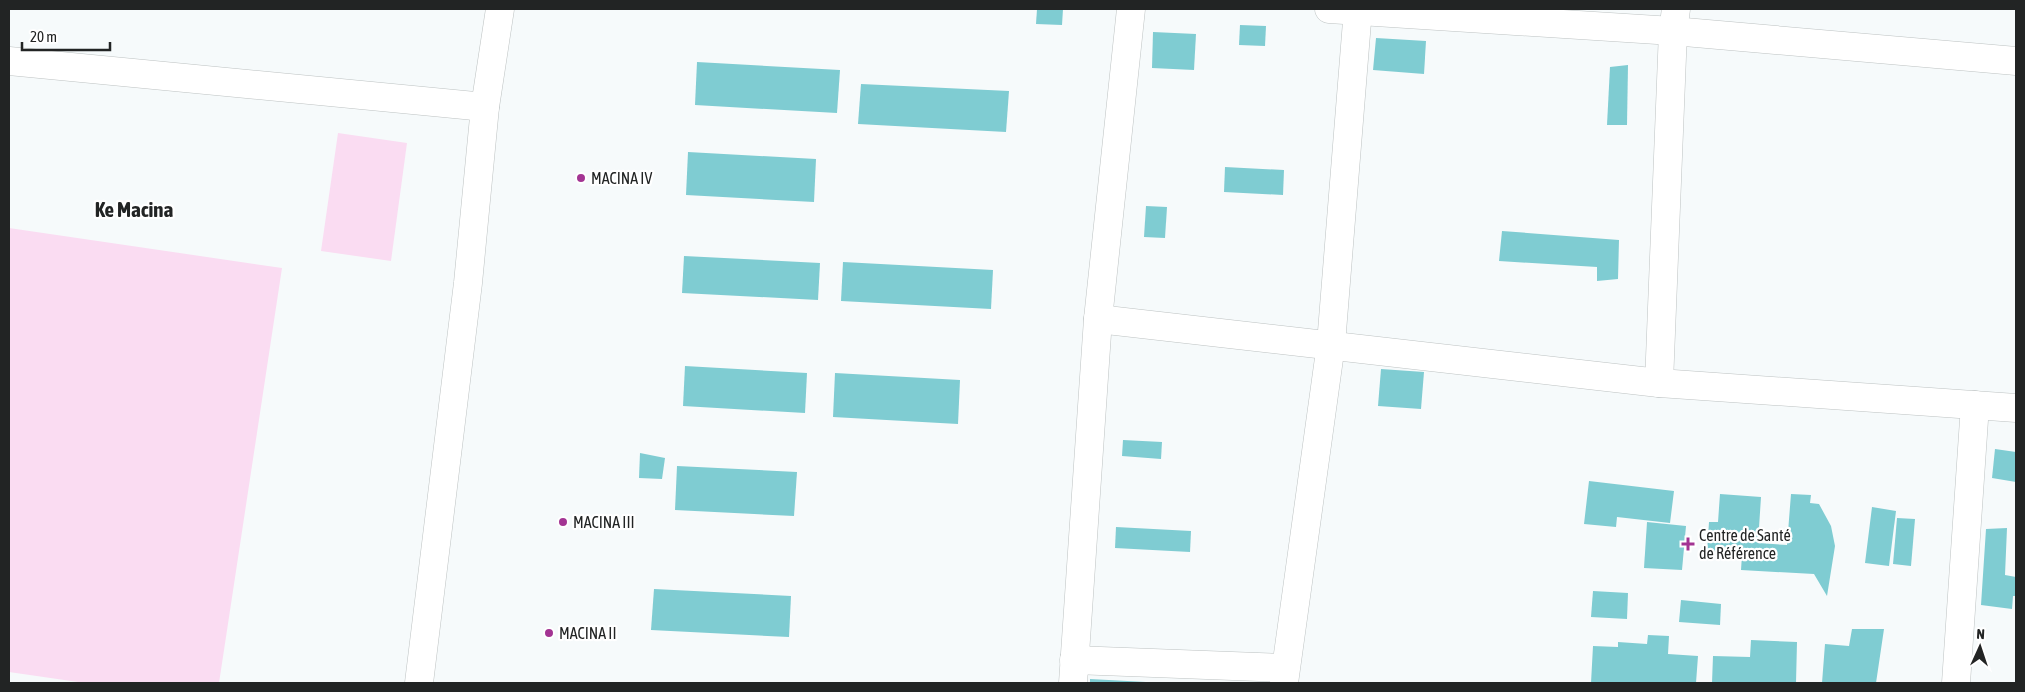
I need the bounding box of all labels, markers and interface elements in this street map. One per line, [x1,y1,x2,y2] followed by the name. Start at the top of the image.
[22,20,110,52] scale bar
[30,28,57,45] text: 20 m
[591,169,652,187] place label: MACINA IV
[575,172,587,184] marker: MACINA IV
[95,197,174,221] district label: Ke Macina
[573,513,635,531] place label: MACINA III
[557,516,569,528] marker: MACINA III
[1699,526,1791,562] place label: Centre de Santé de Référence
[1681,537,1695,551] marker: Centre de Santé de Référence
[1955,622,2005,672] north arrow
[559,624,616,642] place label: MACINA II
[1976,626,1985,642] text: N
[543,627,555,639] marker: MACINA II

